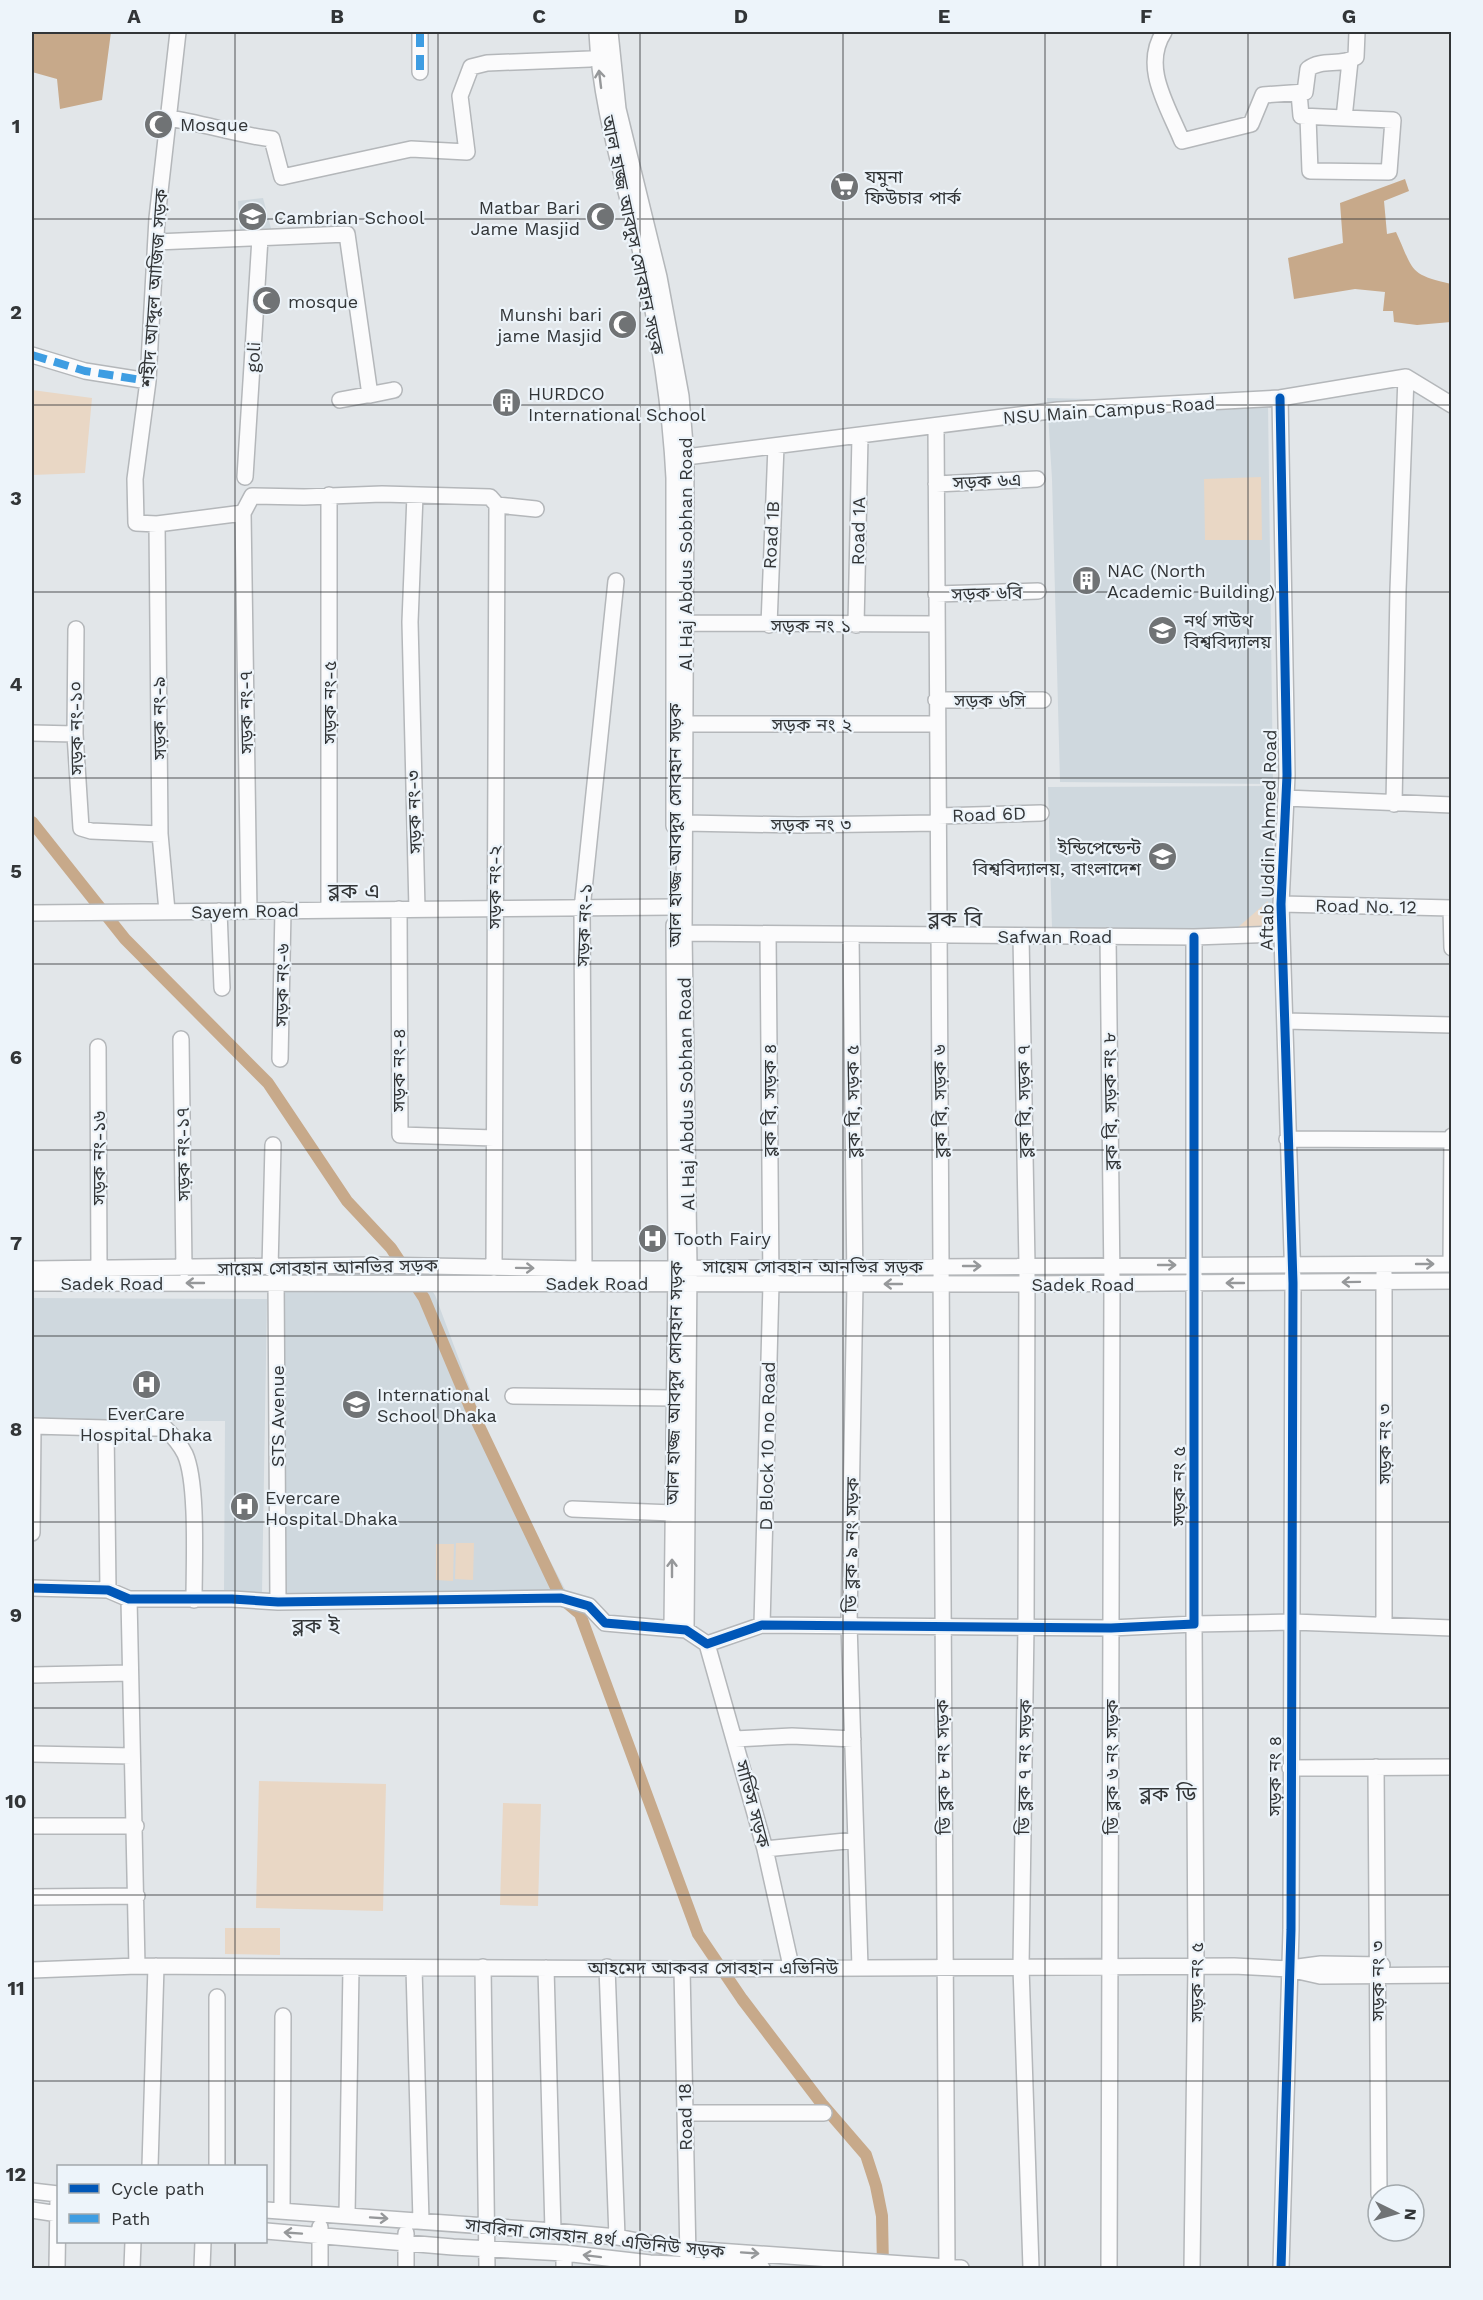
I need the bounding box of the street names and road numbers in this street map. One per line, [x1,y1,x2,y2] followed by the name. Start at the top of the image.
[597,113,669,357] street label: আল হাজ্জ আবদুস সোবহান সড়ক
[137,188,171,389] street label: শহীদ আব্দুল আজিজ সড়ক
[242,341,264,373] street label: goli
[1002,392,1216,428] street label: NSU Main Campus Road
[675,437,696,671] street label: Al Haj Abdus Sobhan Road
[951,469,1022,493] street label: সড়ক ৬এ
[847,496,869,565] street label: Road 1A
[759,500,783,570] street label: Road 1B
[950,581,1023,605] street label: সড়ক ৬বি
[770,615,851,636] street label: সড়ক নং ১
[319,660,340,745] street label: সড়ক নং-৫
[235,670,257,755] street label: সড়ক নং-৭
[148,676,170,761] street label: সড়ক নং-৯
[65,681,87,776] street label: সড়ক নং-১০
[953,690,1026,711] street label: সড়ক ৬সি
[664,703,685,948] street label: আল হাজ্জ আবদুস সোবহান সড়ক
[771,714,852,735] street label: সড়ক নং ২
[1256,729,1280,951] street label: Aftab Uddin Ahmed Road
[402,770,426,855] street label: সড়ক নং-৩
[952,802,1026,826] street label: Road 6D
[770,814,851,835] street label: সড়ক নং ৩
[484,845,505,930] street label: সড়ক নং-২
[572,883,596,968] street label: সড়ক নং-১
[1315,895,1417,917] street label: Road No. 12
[191,900,299,922] street label: Sayem Road
[998,926,1112,947] street label: Safwan Road
[271,943,293,1028] street label: সড়ক নং-৬
[673,977,699,1211] street label: Al Haj Abdus Sobhan Road
[388,1028,409,1113] street label: সড়ক নং-৪
[1098,1032,1123,1171] street label: ব্লক বি, সড়ক নং ৮
[759,1043,780,1158] street label: ব্লক বি, সড়ক ৪
[842,1044,865,1159] street label: ব্লক বি, সড়ক ৫
[929,1044,952,1159] street label: ব্লক বি, সড়ক ৬
[1013,1044,1036,1159] street label: ব্লক বি, সড়ক ৭
[172,1107,194,1202] street label: সড়ক নং-১৭
[88,1111,109,1206] street label: সড়ক নং-১৬
[217,1255,439,1279] street label: সায়েম সোবহান আনভির সড়ক
[702,1256,923,1277] street label: সায়েম সোবহান আনভির সড়ক
[661,1260,687,1506] street label: আল হাজ্জ আবদুস সোবহান সড়ক
[60,1273,164,1294] street label: Sadek Road
[545,1273,649,1294] street label: Sadek Road
[1031,1274,1135,1295] street label: Sadek Road
[755,1361,779,1531] street label: D Block 10 no Road
[267,1365,288,1467] street label: STS Avenue
[1374,1404,1395,1485] street label: সড়ক নং ৩
[1168,1446,1189,1527] street label: সড়ক নং ৫
[839,1477,864,1614] street label: ডি ব্লক ৯ নং সড়ক
[931,1699,956,1836] street label: ডি ব্লক ৮ নং সড়ক
[1012,1699,1037,1836] street label: ডি ব্লক ৭ নং সড়ক
[1101,1699,1122,1836] street label: ডি ব্লক ৬ নং সড়ক
[1264,1736,1285,1817] street label: সড়ক নং ৪
[731,1757,775,1850] street label: সার্ভিস সড়ক
[1367,1941,1388,2022] street label: সড়ক নং ৩
[1186,1942,1207,2023] street label: সড়ক নং ৫
[587,1957,839,1978] street label: আহমেদ আকবর সোবহান এভিনিউ
[674,2083,696,2151] street label: Road 18
[463,2214,726,2262] street label: সাবরিনা সোবহান ৪র্থ এভিনিউ সড়ক

